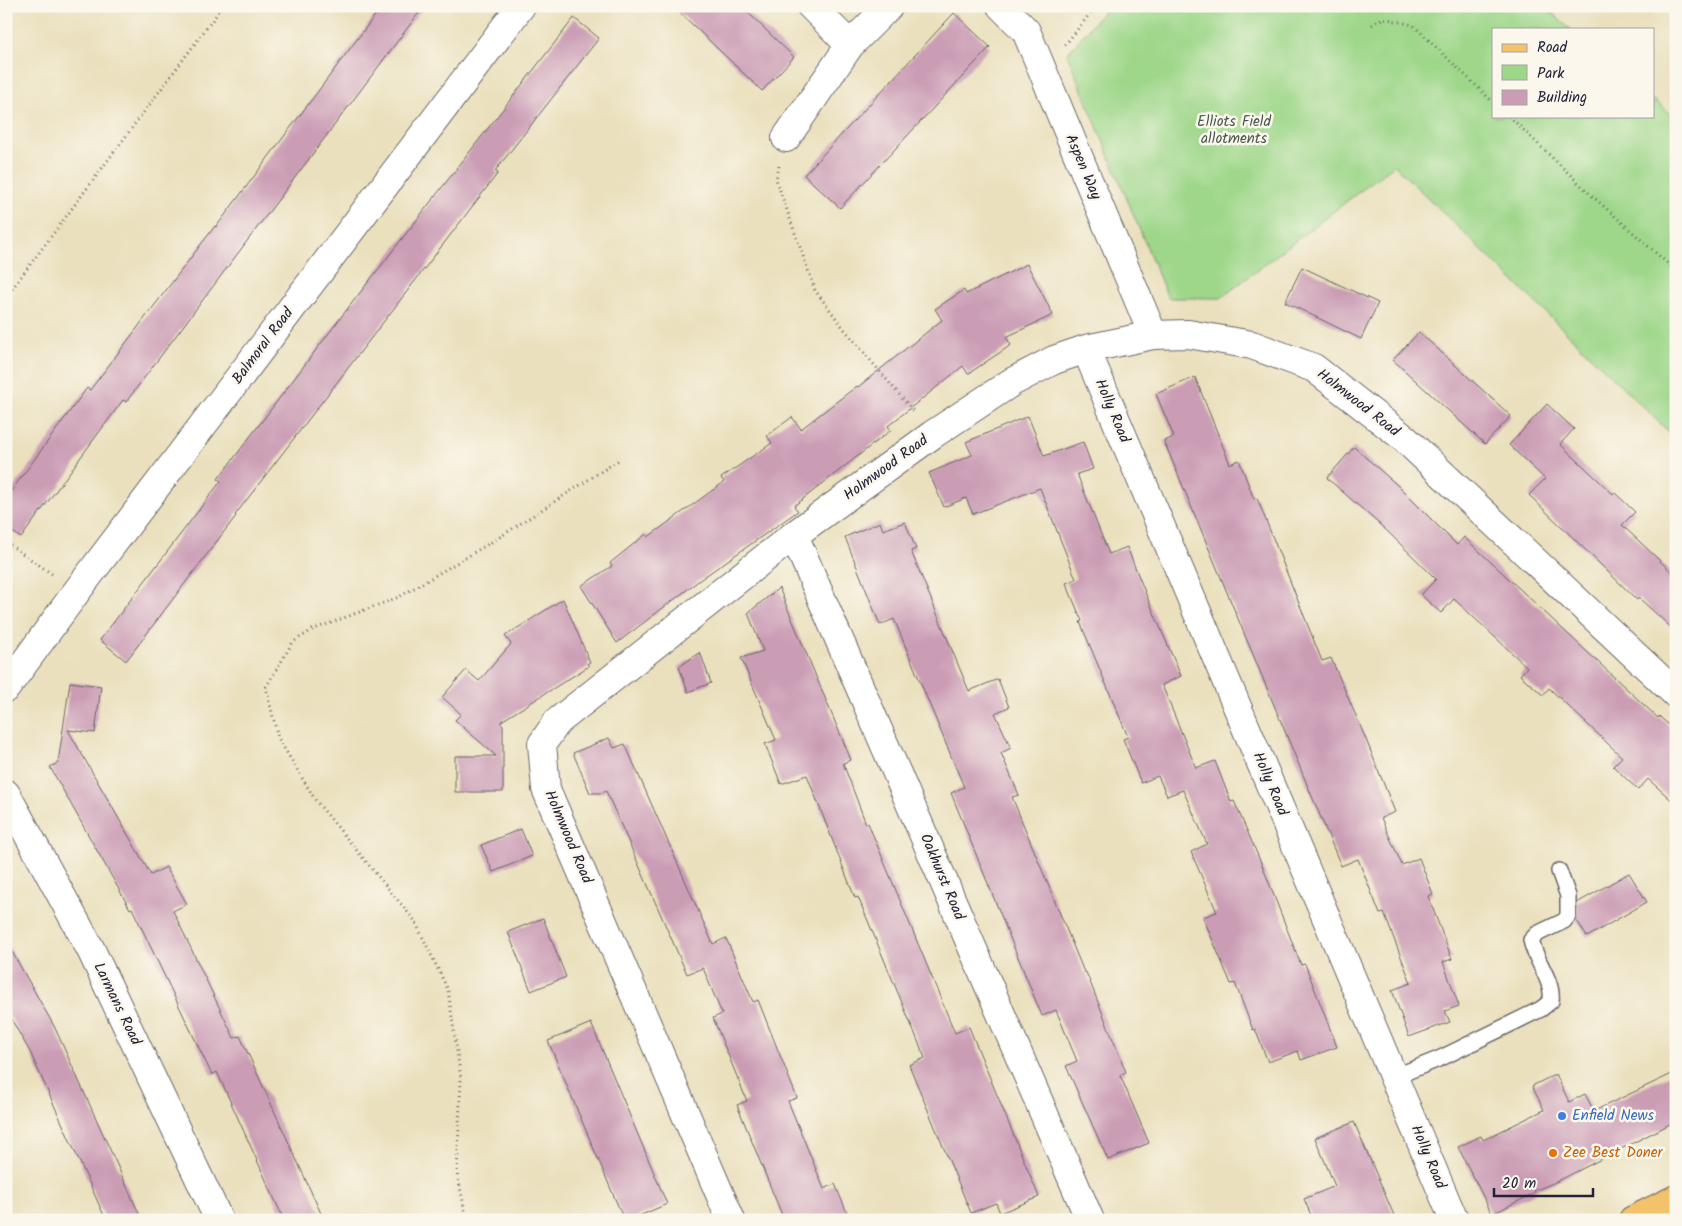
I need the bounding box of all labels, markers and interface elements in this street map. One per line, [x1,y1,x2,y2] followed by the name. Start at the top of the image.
[1492,28,1654,118] legend
[1537,36,1568,60] text: Road
[1537,62,1565,86] text: Park
[1537,86,1587,110] text: Building
[1197,110,1272,151] park label: Elliots Field allotments
[1058,130,1108,204] street label: Aspen Way
[226,302,300,389] street label: Balmoral Road
[1311,363,1405,443] street label: Holmwood Road
[1088,375,1136,447] street label: Holly Road
[839,429,934,507] street label: Holmwood Road
[1246,748,1294,820] street label: Holly Road
[537,786,599,888] street label: Holmwood Road
[913,830,971,924] street label: Oakhurst Road
[87,958,148,1050] street label: Larmans Road
[1572,1104,1655,1128] place label: Enfield News
[1556,1110,1568,1122] marker: Enfield News
[1404,1121,1452,1193] street label: Holly Road
[1563,1141,1664,1165] place label: Zee Best Doner
[1547,1147,1559,1159] marker: Zee Best Doner
[1494,1166,1593,1198] scale bar
[1502,1172,1536,1196] text: 20 m

